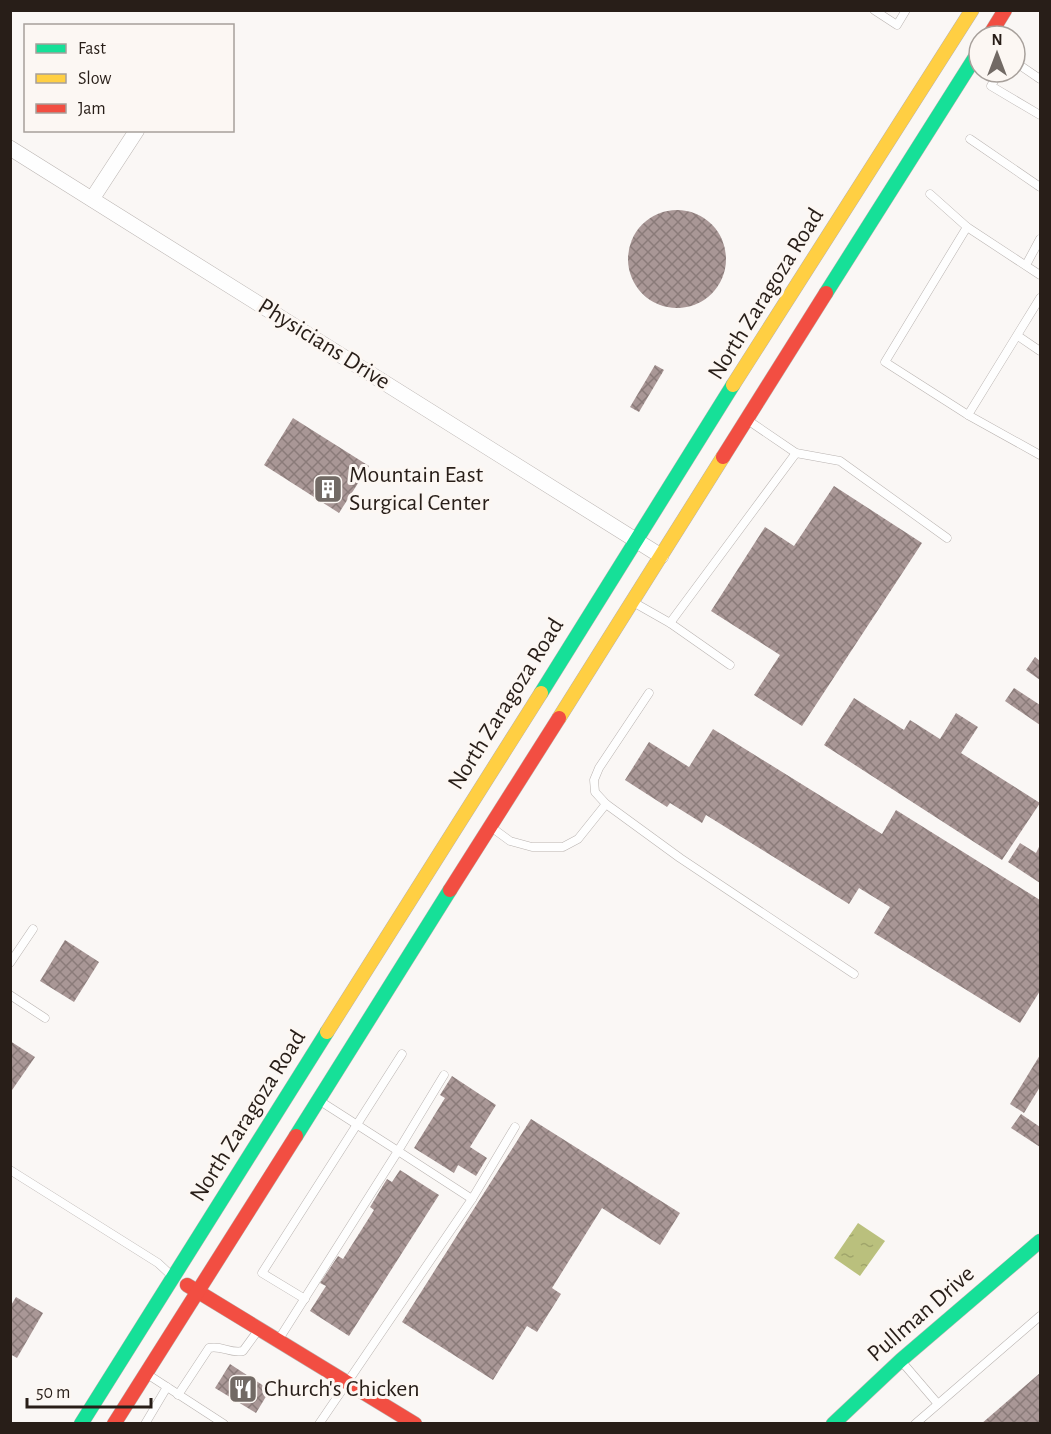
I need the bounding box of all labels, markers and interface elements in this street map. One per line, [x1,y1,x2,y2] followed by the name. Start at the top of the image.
[24,24,234,132] legend
[967,24,1027,84] north arrow
[991,32,1003,48] text: N
[78,40,106,58] text: Fast
[78,70,111,88] text: Slow
[78,100,106,118] text: Jam
[704,204,828,384] street label: North Zaragoza Road
[254,294,394,394] street label: Physicians Drive
[349,463,489,515] place label: Mountain East Surgical Center
[312,473,344,505] building icon: Mountain East Surgical Center
[444,614,568,794] street label: North Zaragoza Road
[186,1026,310,1206] street label: North Zaragoza Road
[863,1261,979,1367] street label: Pullman Drive
[27,1371,152,1409] scale bar
[227,1373,259,1405] restaurant icon: Church's Chicken
[264,1377,420,1401] place label: Church's Chicken
[36,1384,70,1402] text: 50 m

